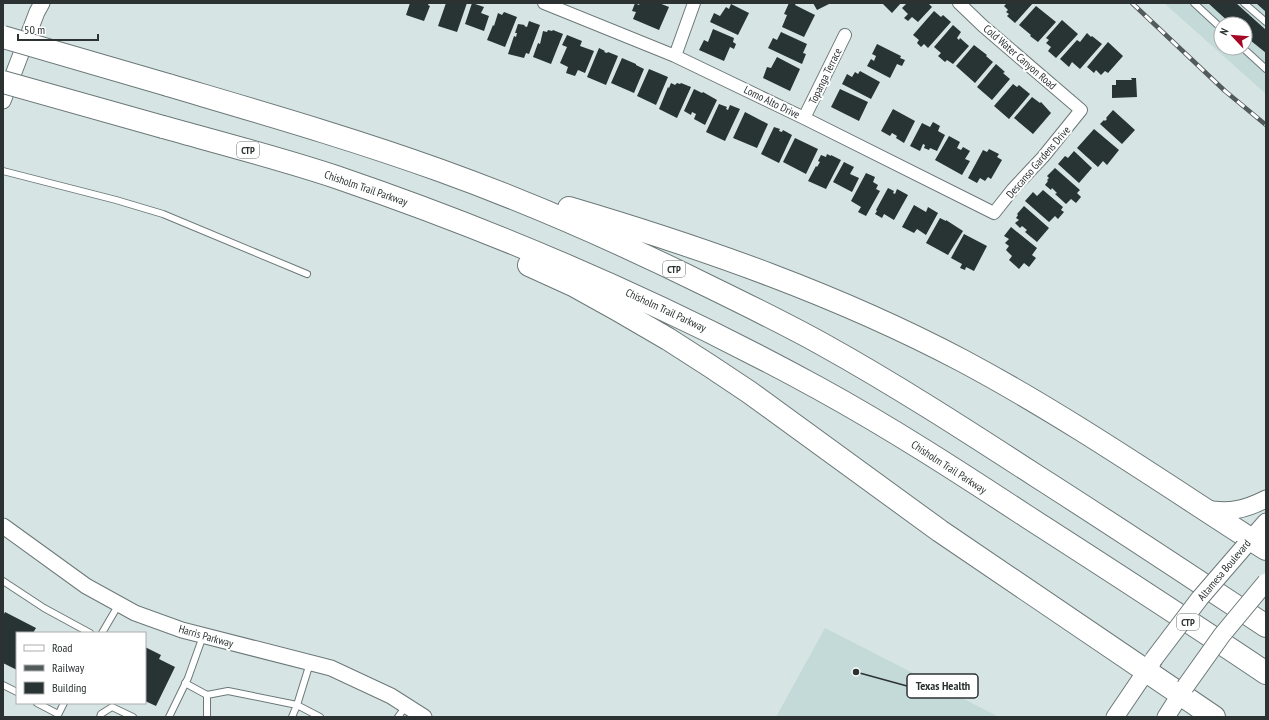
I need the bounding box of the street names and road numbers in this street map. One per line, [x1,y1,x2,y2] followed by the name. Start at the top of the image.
[981,21,1060,93] street label: Cold Water Canyon Road
[805,45,845,106] street label: Topanga Terrace
[742,82,803,122] street label: Lomo Alto Drive
[1003,123,1073,201] street label: Descanso Gardens Drive
[237,142,259,158] road number: CTP
[322,167,410,209] street label: Chisholm Trail Parkway
[663,261,685,277] road number: CTP
[623,285,709,335] street label: Chisholm Trail Parkway
[909,437,990,497] street label: Chisholm Trail Parkway
[1194,536,1254,603] street label: Altamesa Boulevard
[1177,614,1199,630] road number: CTP
[177,622,236,651] street label: Harris Parkway

